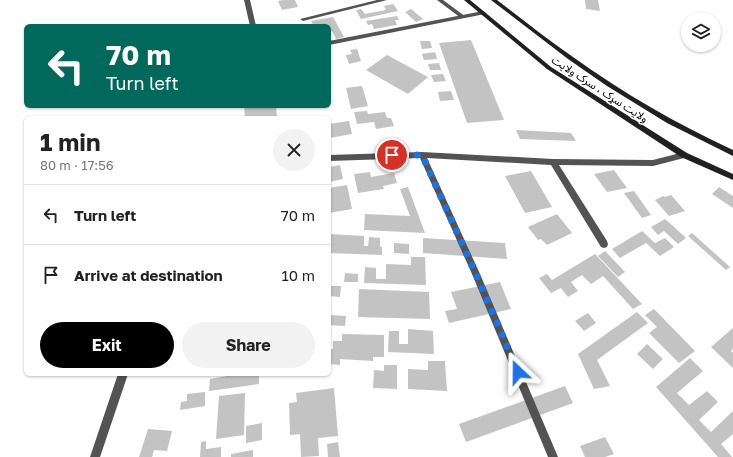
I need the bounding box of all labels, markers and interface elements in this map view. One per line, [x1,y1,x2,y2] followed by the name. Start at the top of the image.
[681,12,721,52] map controls
[681,12,721,52] button: layers
[106,38,171,71] text: 70 m
[40,40,92,92] icon: left
[549,53,651,126] street label: ولایت سړک ، سرک ولایت
[106,72,179,94] text: Turn left
[40,127,100,156] text: 1 min
[273,129,315,171] button: close
[375,138,409,172] pin
[381,144,403,166] icon: arrive
[40,157,114,173] text: 80 m · 17:56
[40,204,62,226] icon: left
[74,206,136,224] text: Turn left
[281,206,315,224] text: 70 m
[40,264,62,286] icon: arrive
[74,266,223,284] text: Arrive at destination
[281,266,315,284] text: 10 m
[40,322,174,368] button: Exit
[182,322,315,368] button: Share
[497,351,539,393] position arrow

